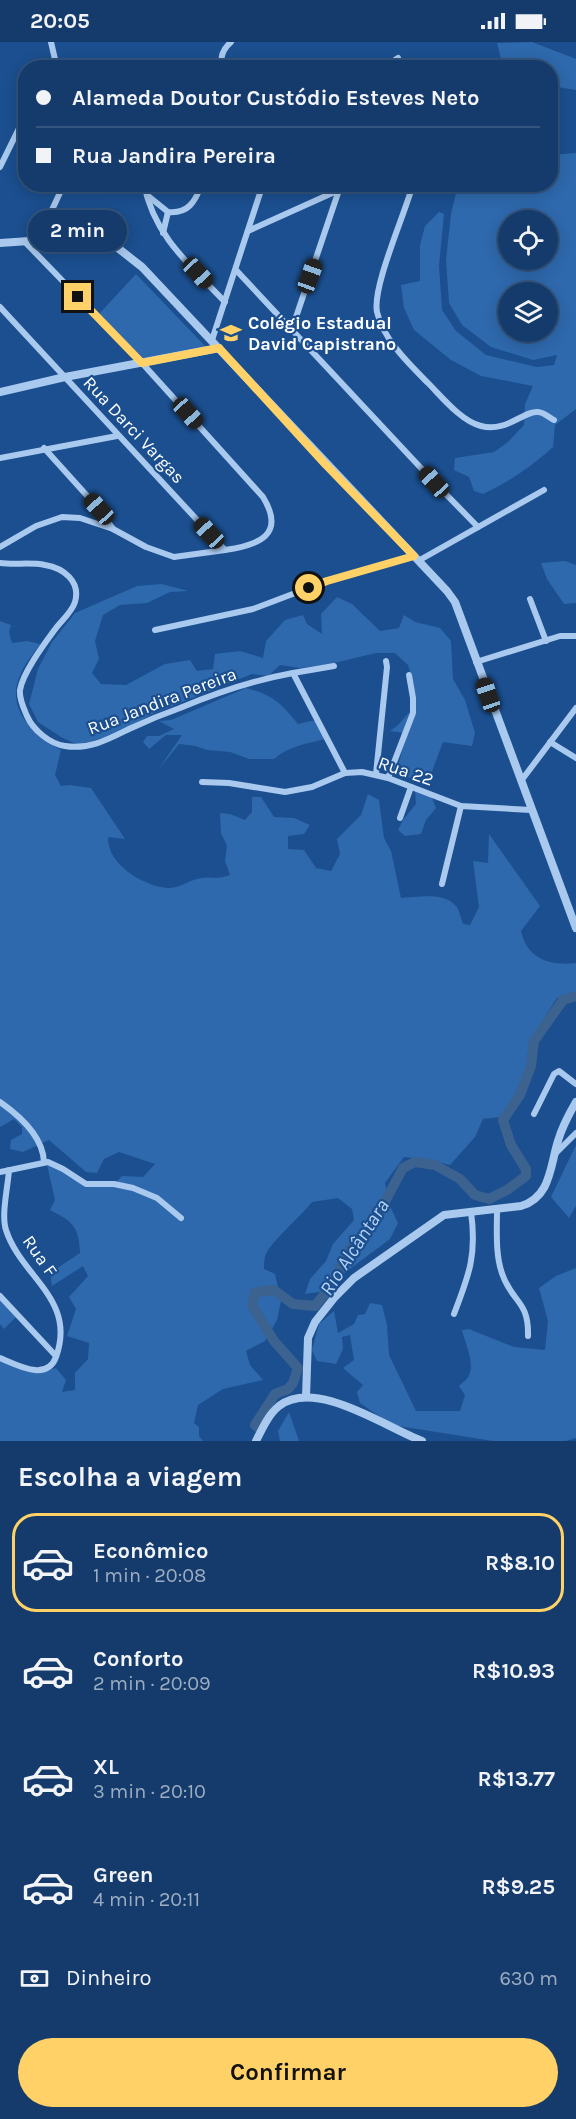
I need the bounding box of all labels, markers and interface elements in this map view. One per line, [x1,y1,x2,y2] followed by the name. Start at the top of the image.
[30,8,90,34] text: 20:05
[72,85,479,111] text: Alameda Doutor Custódio Esteves Neto
[72,143,276,169] text: Rua Jandira Pereira
[28,210,128,252] callout: 2 min
[498,210,558,342] map controls
[498,210,558,270] button: locate
[50,219,105,242] text: 2 min
[179,254,217,292] car
[295,256,325,296] car
[498,282,558,342] button: layers
[64,283,91,310] route end
[248,312,396,355] place label: Colégio Estadual David Capistrano
[219,321,243,345] school or university icon: Colégio Estadual David Capistrano
[79,372,189,488] street label: Rua Darci Vargas
[169,394,207,432] car
[415,463,453,501] car
[80,490,118,528] car
[190,514,228,552] car
[295,574,322,601] route start
[84,662,240,740] street label: Rua Jandira Pereira
[474,675,502,715] car
[375,751,437,791] street label: Rua 22
[315,1195,394,1300] water label: Rio Alcântara
[18,1231,62,1281] street label: Rua F
[18,1461,242,1493] text: Escolha a viagem
[21,1536,75,1590] icon: car
[93,1538,208,1564] text: Econômico
[485,1550,555,1576] text: R$8.10
[93,1564,206,1587] text: 1 min · 20:08
[21,1644,75,1698] icon: car
[93,1646,183,1672] text: Conforto
[472,1658,555,1684] text: R$10.93
[93,1672,211,1695] text: 2 min · 20:09
[21,1752,75,1806] icon: car
[93,1754,119,1780] text: XL
[478,1766,555,1792] text: R$13.77
[93,1780,206,1803] text: 3 min · 20:10
[21,1860,75,1914] icon: car
[93,1862,154,1888] text: Green
[481,1874,555,1900] text: R$9.25
[93,1888,200,1911] text: 4 min · 20:11
[18,1962,51,1995] icon: cash
[66,1965,151,1991] text: Dinheiro
[499,1967,558,1990] text: 630 m
[18,2038,558,2107] button: Confirmar

